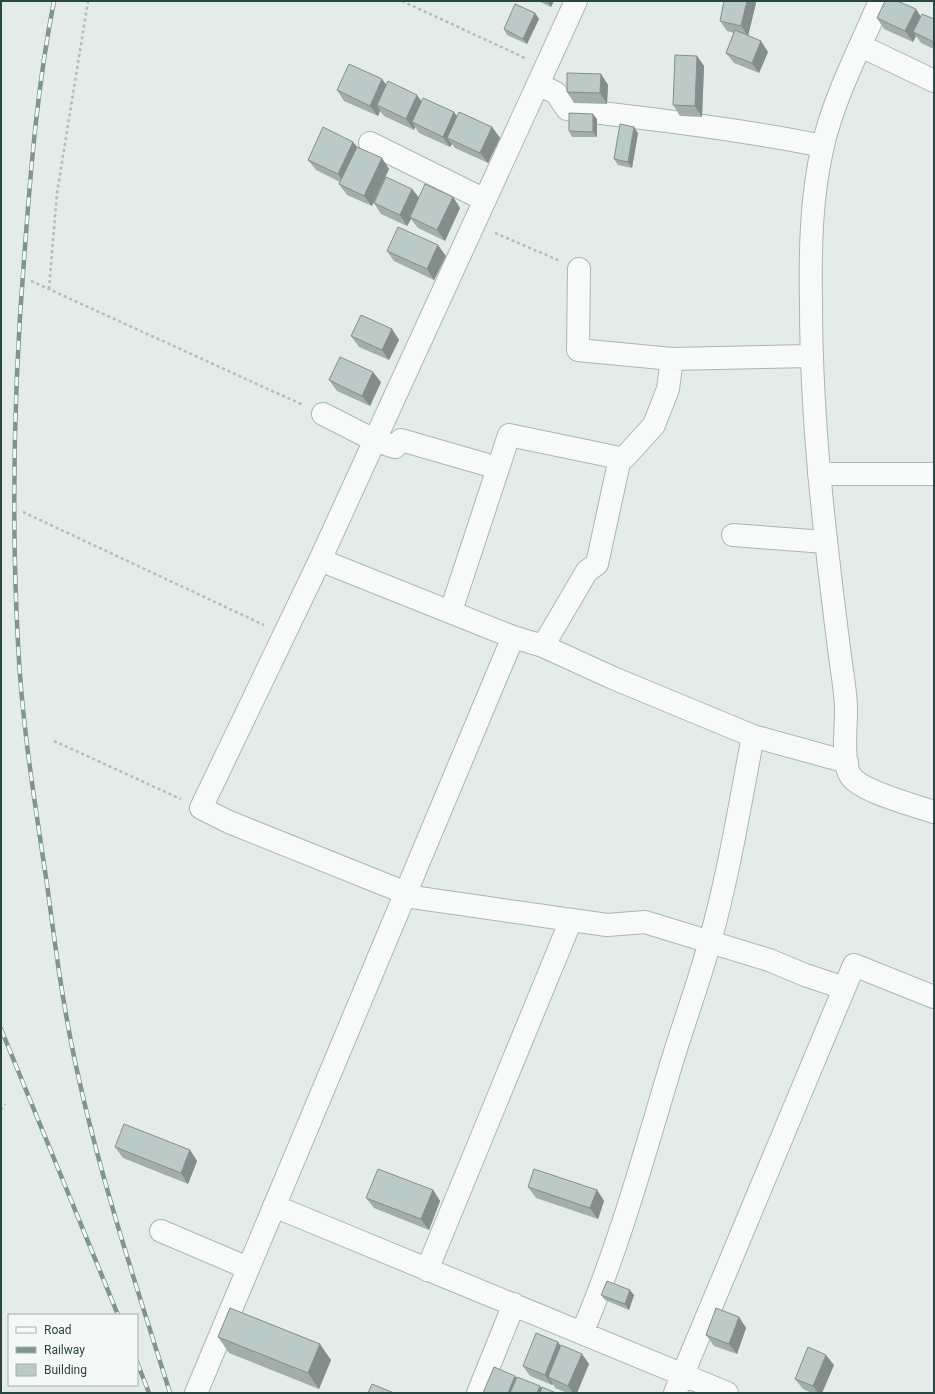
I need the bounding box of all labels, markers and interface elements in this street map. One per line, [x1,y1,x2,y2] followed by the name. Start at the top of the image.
[8,1314,138,1386] legend
[44,1323,72,1337] text: Road
[44,1343,85,1357] text: Railway
[44,1363,87,1377] text: Building

